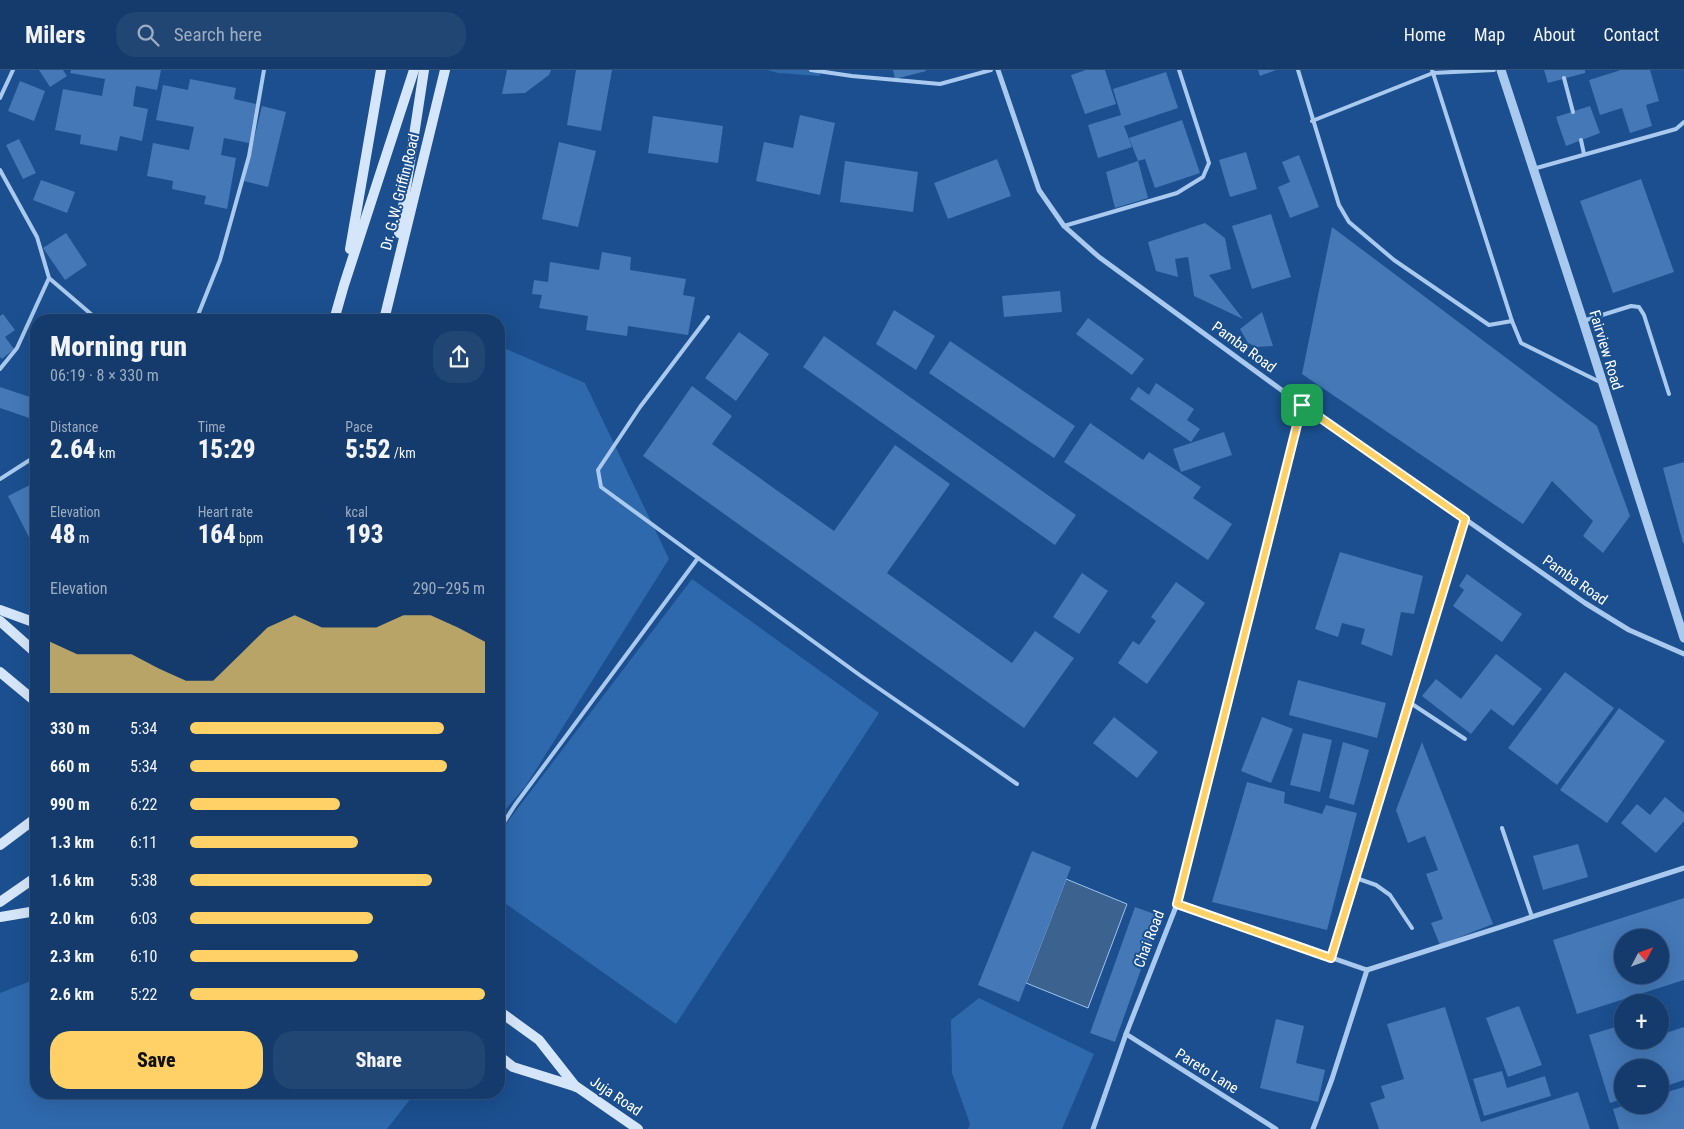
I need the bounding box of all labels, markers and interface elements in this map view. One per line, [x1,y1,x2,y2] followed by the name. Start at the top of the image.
[116,12,466,57] search box
[25,21,86,49] text: Milers
[134,21,162,49] icon: search
[174,23,262,46] text: Search here
[1404,24,1446,45] text: Home
[1474,24,1505,45] text: Map
[1533,24,1575,45] text: About
[1603,24,1659,45] text: Contact
[377,132,423,252] street label: Dr. G.W. Griffin Road
[1585,308,1627,392] street label: Fairview Road
[1208,318,1280,376] street label: Pamba Road
[50,330,187,363] text: Morning run
[433,331,485,383] button: share
[50,366,159,385] text: 06:19 · 8 × 330 m
[1281,384,1323,426] pin
[1288,391,1316,419] icon: arrive
[50,419,98,435] text: Distance
[198,419,225,435] text: Time
[345,419,373,435] text: Pace
[50,435,96,464] text: 2.64
[198,435,256,464] text: 15:29
[345,435,391,464] text: 5:52
[96,445,116,461] text: km
[391,445,416,461] text: /km
[50,504,100,520] text: Elevation
[198,504,253,520] text: Heart rate
[345,504,368,520] text: kcal
[50,520,75,549] text: 48
[198,520,236,549] text: 164
[345,520,383,549] text: 193
[75,530,89,546] text: m
[236,530,263,546] text: bpm
[1539,551,1611,609] street label: Pamba Road
[50,579,108,598] text: Elevation
[413,579,485,598] text: 290–295 m
[50,719,90,738] text: 330 m
[130,719,157,738] text: 5:34
[50,757,90,776] text: 660 m
[130,757,157,776] text: 5:34
[50,795,90,814] text: 990 m
[130,795,157,814] text: 6:22
[50,833,94,852] text: 1.3 km
[130,833,157,852] text: 6:11
[50,871,94,890] text: 1.6 km
[130,871,157,890] text: 5:38
[1130,908,1168,970] street label: Chai Road
[50,909,94,928] text: 2.0 km
[130,909,157,928] text: 6:03
[1614,929,1669,984] north arrow
[1614,929,1669,1114] map controls
[50,947,94,966] text: 2.3 km
[130,947,157,966] text: 6:10
[50,985,94,1004] text: 2.6 km
[130,985,157,1004] text: 5:22
[1614,994,1669,1049] button: +
[50,1031,263,1089] button: Save
[273,1031,485,1089] button: Share
[1172,1045,1242,1097] street label: Pareto Lane
[1614,1059,1669,1114] button: −
[587,1072,645,1120] street label: Juja Road

